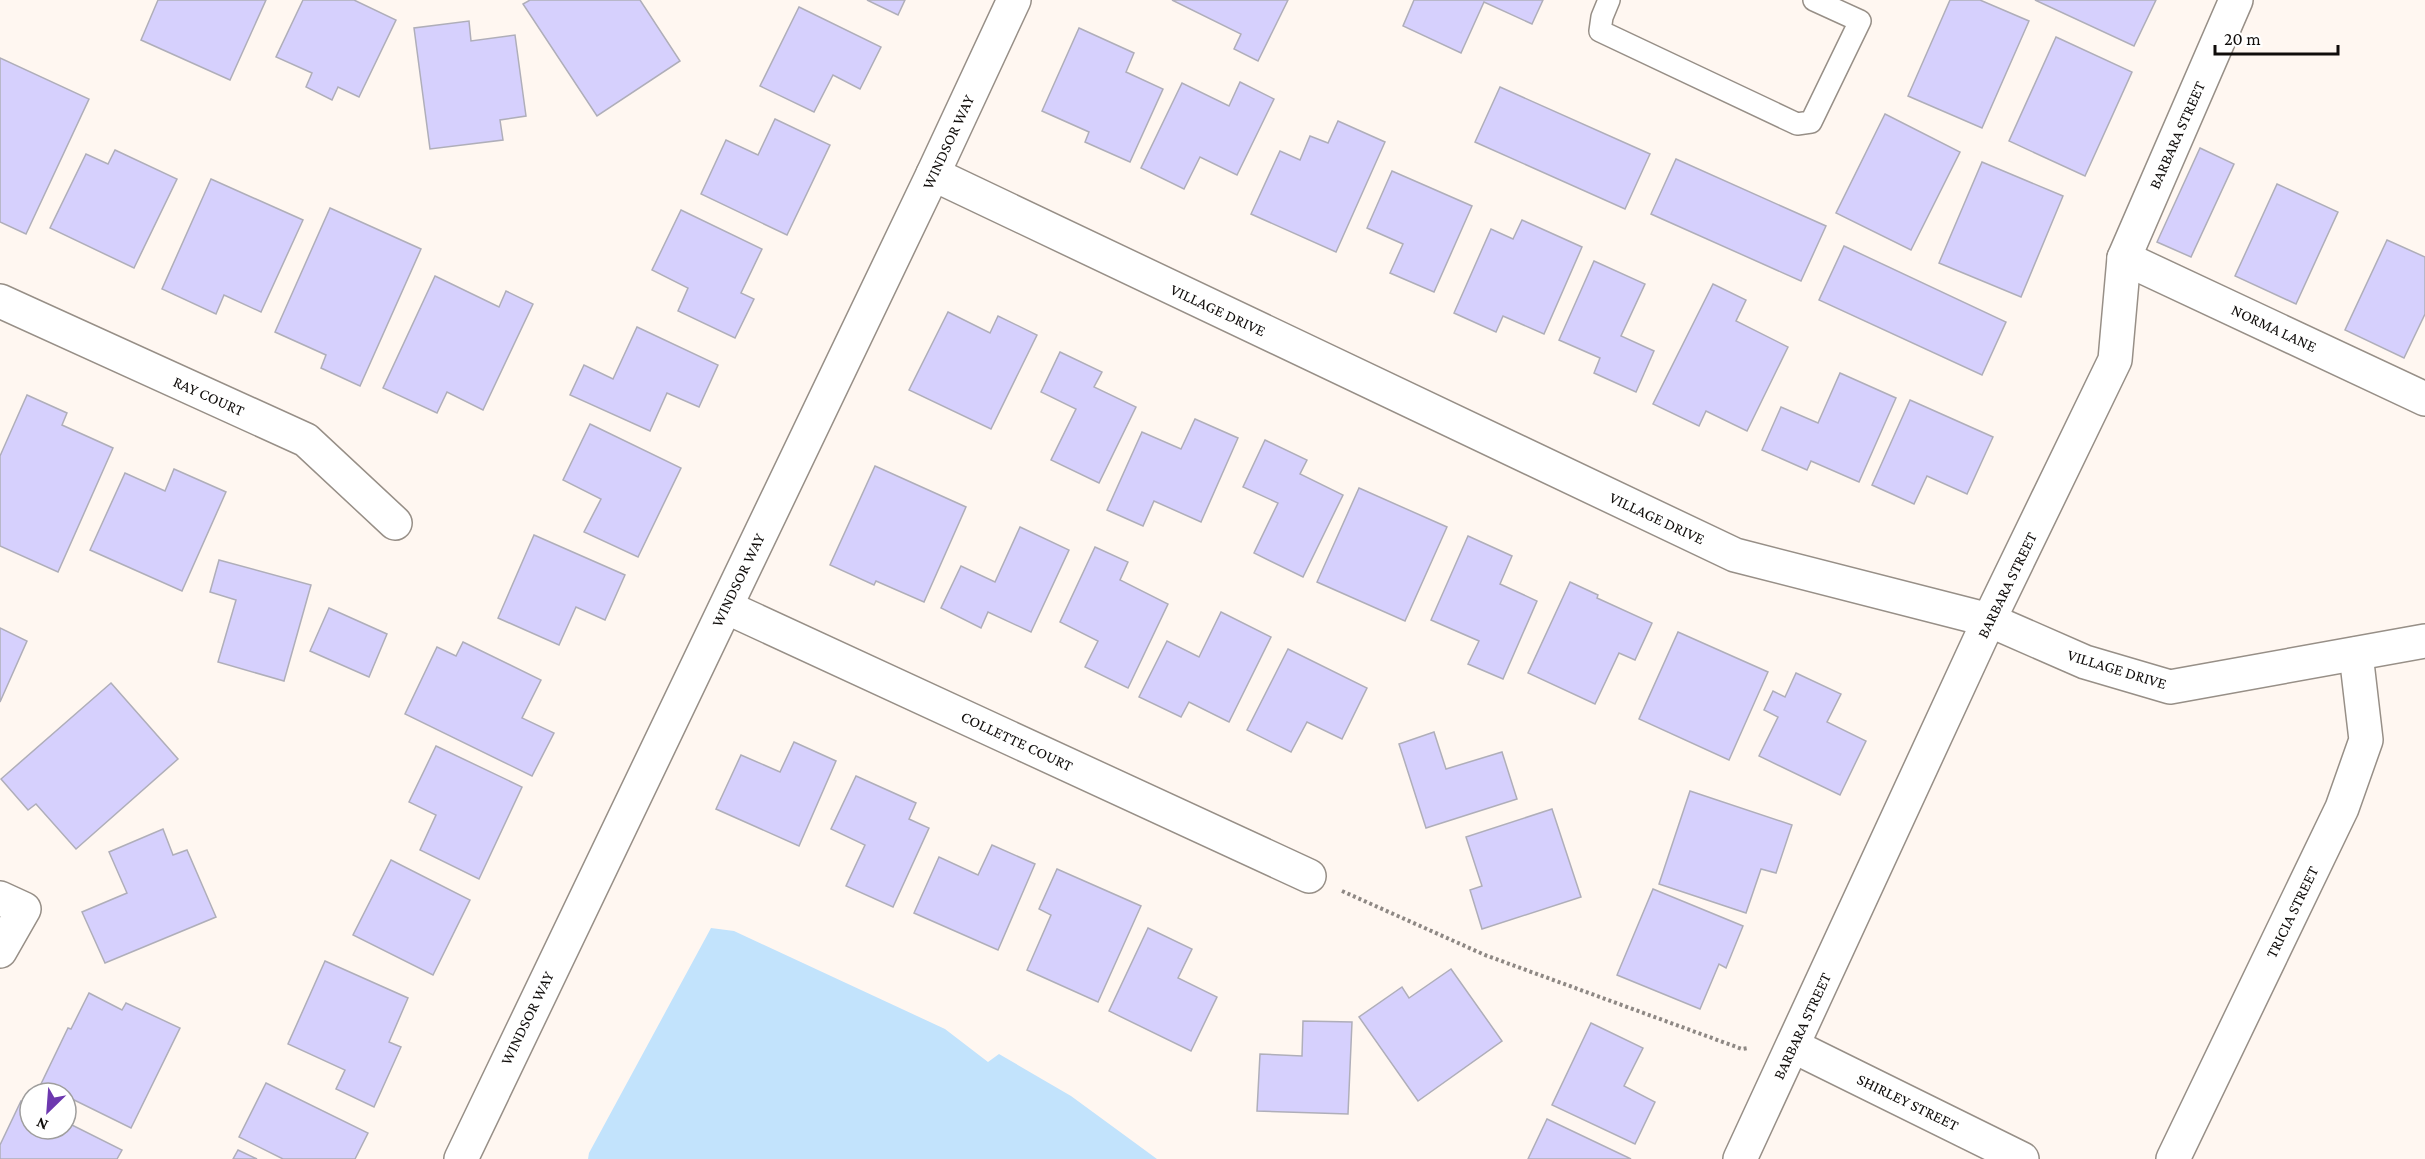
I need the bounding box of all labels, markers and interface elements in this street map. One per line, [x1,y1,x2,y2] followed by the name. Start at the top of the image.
[2215,18,2338,56] scale bar
[2224,29,2261,49] text: 20 m
[2146,78,2208,191] street label: BARBARA STREET
[919,92,977,192] street label: WINDSOR WAY
[1168,281,1269,340] street label: VILLAGE DRIVE
[2229,301,2319,355] street label: NORMA LANE
[171,373,247,419] street label: RAY COURT
[1607,489,1708,548] street label: VILLAGE DRIVE
[1974,529,2040,641] street label: BARBARA STREET
[708,530,768,629] street label: WINDSOR WAY
[2065,646,2169,692] street label: VILLAGE DRIVE
[958,708,1076,774] street label: COLLETTE COURT
[2262,863,2322,961] street label: TRICIA STREET
[497,968,557,1067] street label: WINDSOR WAY
[1770,970,1834,1082] street label: BARBARA STREET
[1855,1070,1962,1134] street label: SHIRLEY STREET
[18,1081,78,1141] north arrow
[33,1114,50,1134] text: N

